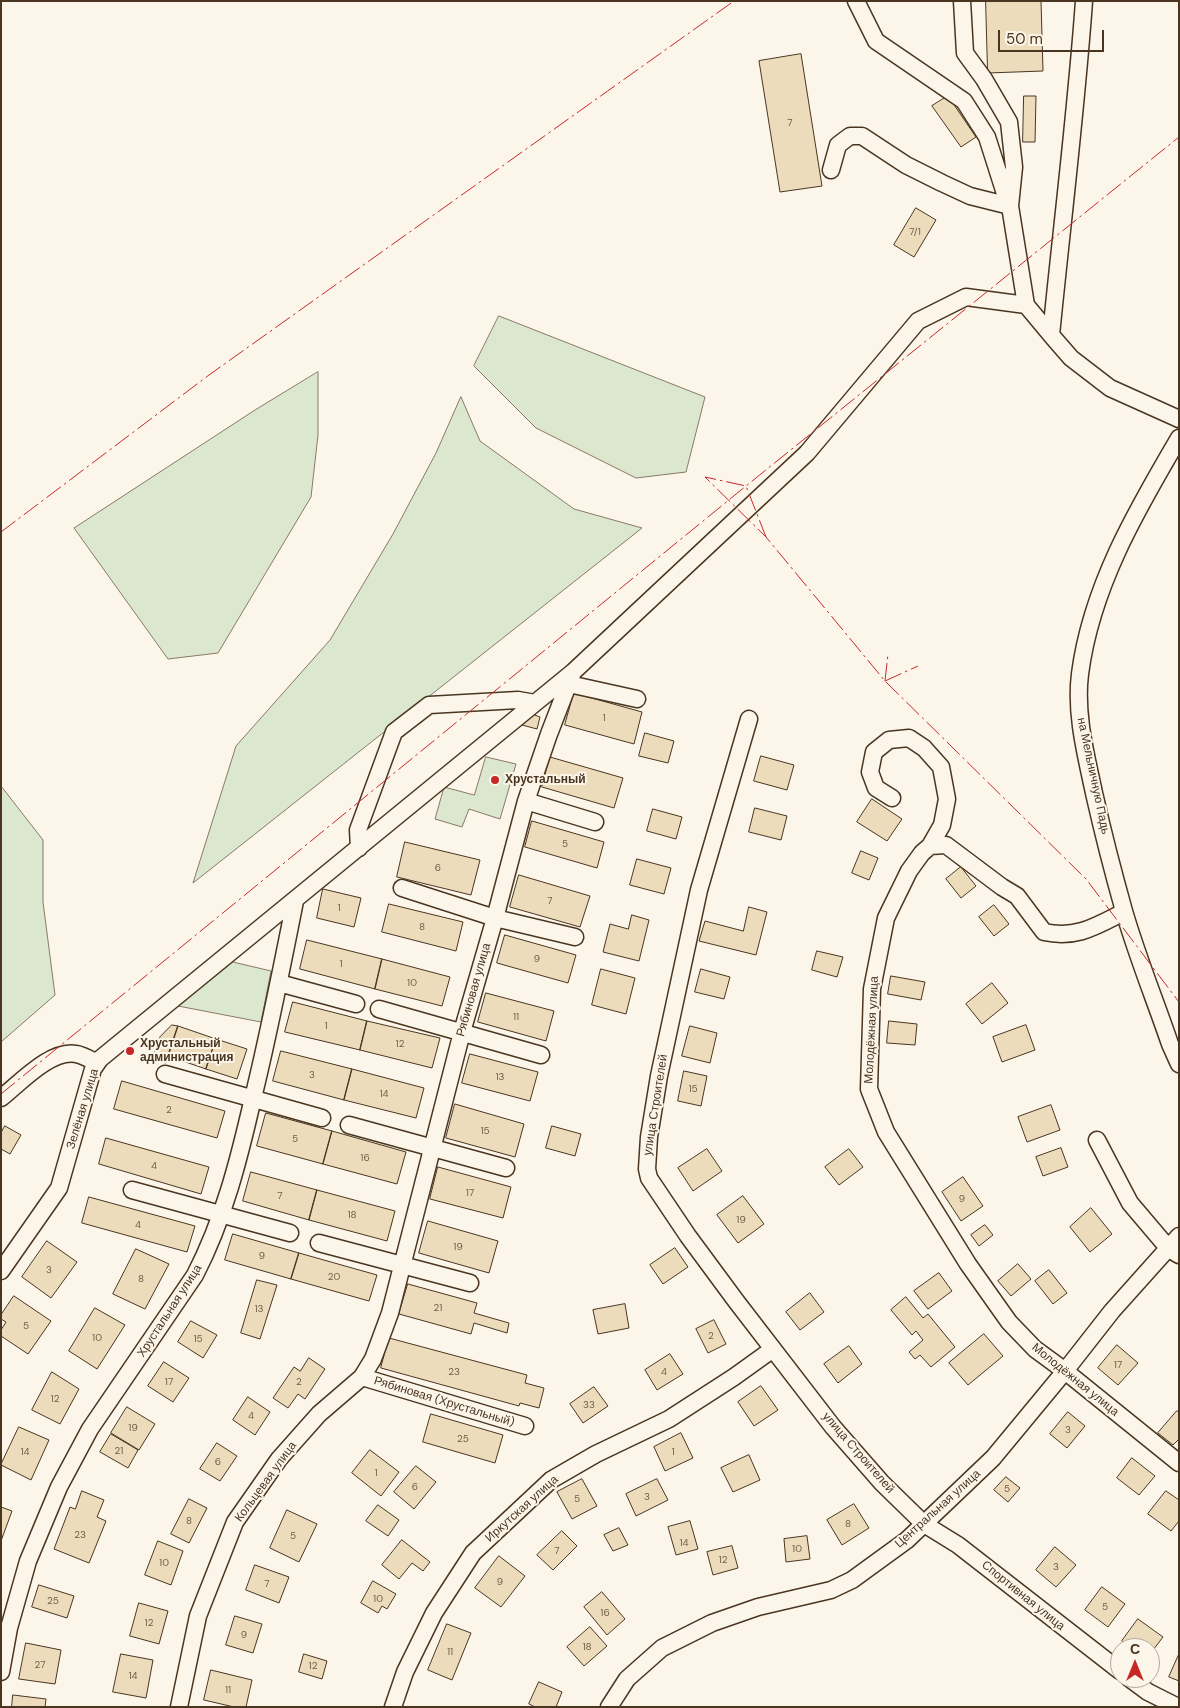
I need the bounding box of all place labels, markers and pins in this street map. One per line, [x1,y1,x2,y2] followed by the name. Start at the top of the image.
[505,773,586,787] place label: Хрустальный
[489,774,501,786] marker: Хрустальный
[140,1037,233,1065] place label: Хрустальный администрация
[124,1045,136,1057] marker: Хрустальный администрация

